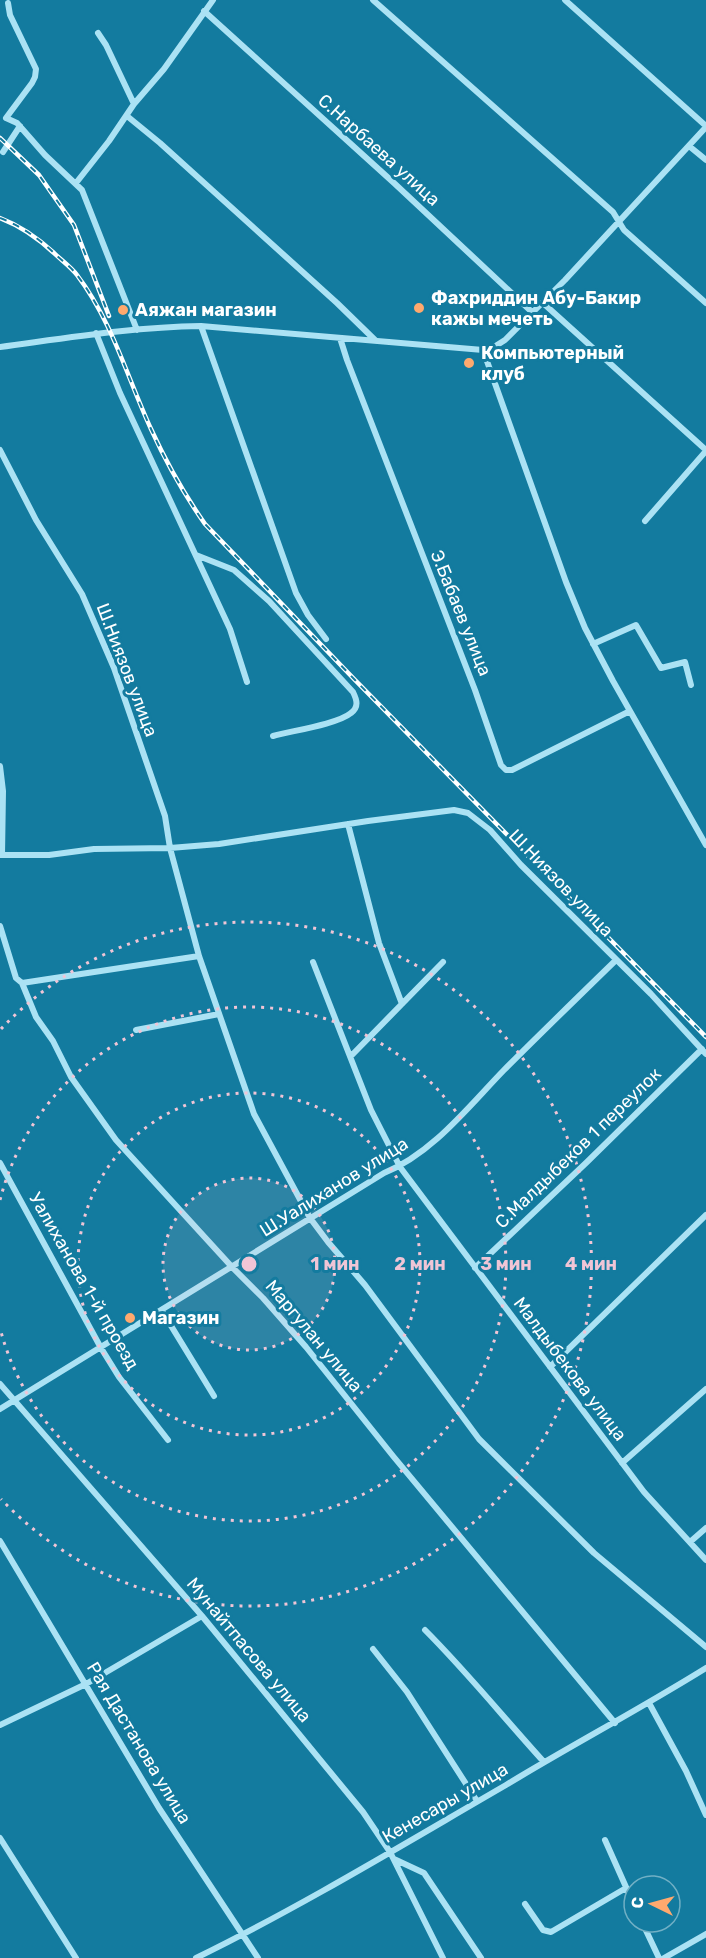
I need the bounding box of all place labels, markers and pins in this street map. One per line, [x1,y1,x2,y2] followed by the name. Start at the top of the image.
[431,287,641,330] place label: Фахриддин Абу-Бакир кажы мечеть
[135,299,277,321] place label: Аяжан магазин
[412,301,426,315] marker: Фахриддин Абу-Бакир кажы мечеть
[116,303,130,317] marker: Аяжан магазин
[481,342,624,385] place label: Компьютерный клуб
[462,356,476,370] marker: Компьютерный клуб
[239,1254,259,1274] centre of rings
[142,1307,219,1329] place label: Магазин
[123,1311,137,1325] marker: Магазин

